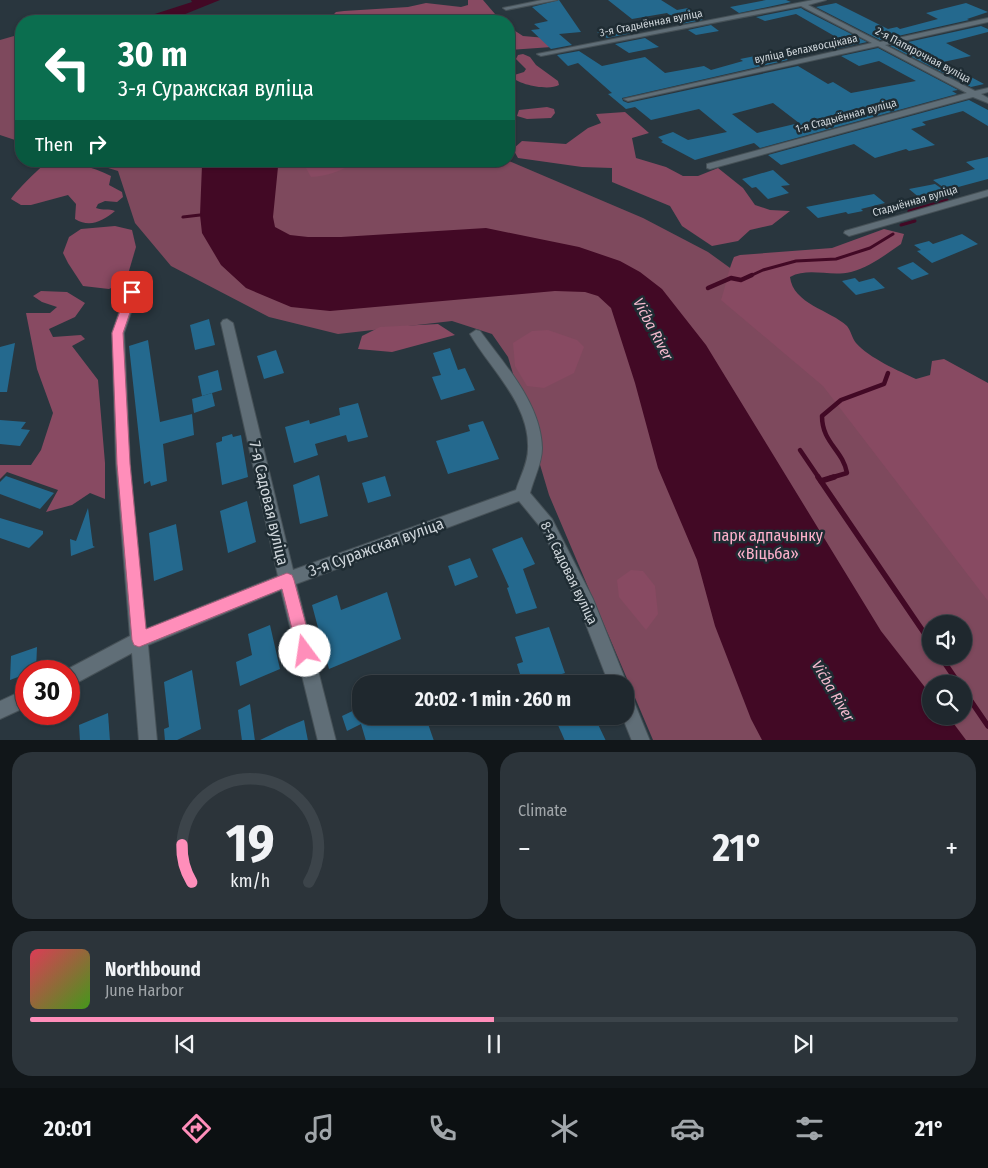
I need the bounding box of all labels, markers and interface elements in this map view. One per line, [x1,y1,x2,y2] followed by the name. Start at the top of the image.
[598,7,704,39] street label: 3-я Стадыённая вуліца
[873,24,973,86] street label: 2-я Папярочная вуліца
[753,32,859,66] street label: вуліца Белахвосцікава
[118,33,188,75] text: 30 m
[35,35,100,100] icon: left
[118,75,314,102] text: 3-я Суражская вуліца
[794,96,898,136] street label: 1-я Стадыённая вуліца
[83,130,111,158] icon: right
[35,133,73,156] text: Then
[871,183,959,219] street label: Стадыённая вуліца
[111,271,153,313] pin
[118,278,146,306] icon: arrive
[629,295,677,364] water label: Vićba River
[245,439,293,567] street label: 7-я Садовая вуліца
[306,514,446,580] street label: 3-я Суражская вуліца
[537,519,601,627] street label: 8-я Садовая вуліца
[713,526,824,563] park label: парк адпачынку «Віцьба»
[922,615,972,725] map controls
[922,615,972,665] button: sound
[278,624,330,676] position arrow
[808,657,859,725] water label: Vićba River
[15,660,80,725] speed limit sign: 30
[922,675,972,725] button: search
[415,688,571,711] text: 20:02 · 1 min · 260 m
[518,801,567,820] text: Climate
[226,812,274,875] text: 19
[713,825,763,871] text: 21°
[518,832,531,865] text: −
[945,832,958,865] text: +
[230,870,270,892] text: km/h
[105,958,201,981] text: Northbound
[105,981,183,1000] text: June Harbor
[171,1030,199,1058] icon: previous
[480,1030,508,1058] icon: pause
[789,1030,817,1058] icon: next
[179,1111,214,1146] icon: directions
[302,1111,337,1146] icon: music
[425,1111,460,1146] icon: phone
[547,1111,582,1146] icon: climate
[670,1111,705,1146] icon: car
[792,1111,827,1146] icon: filters
[44,1115,92,1142] text: 20:01
[915,1115,944,1142] text: 21°

